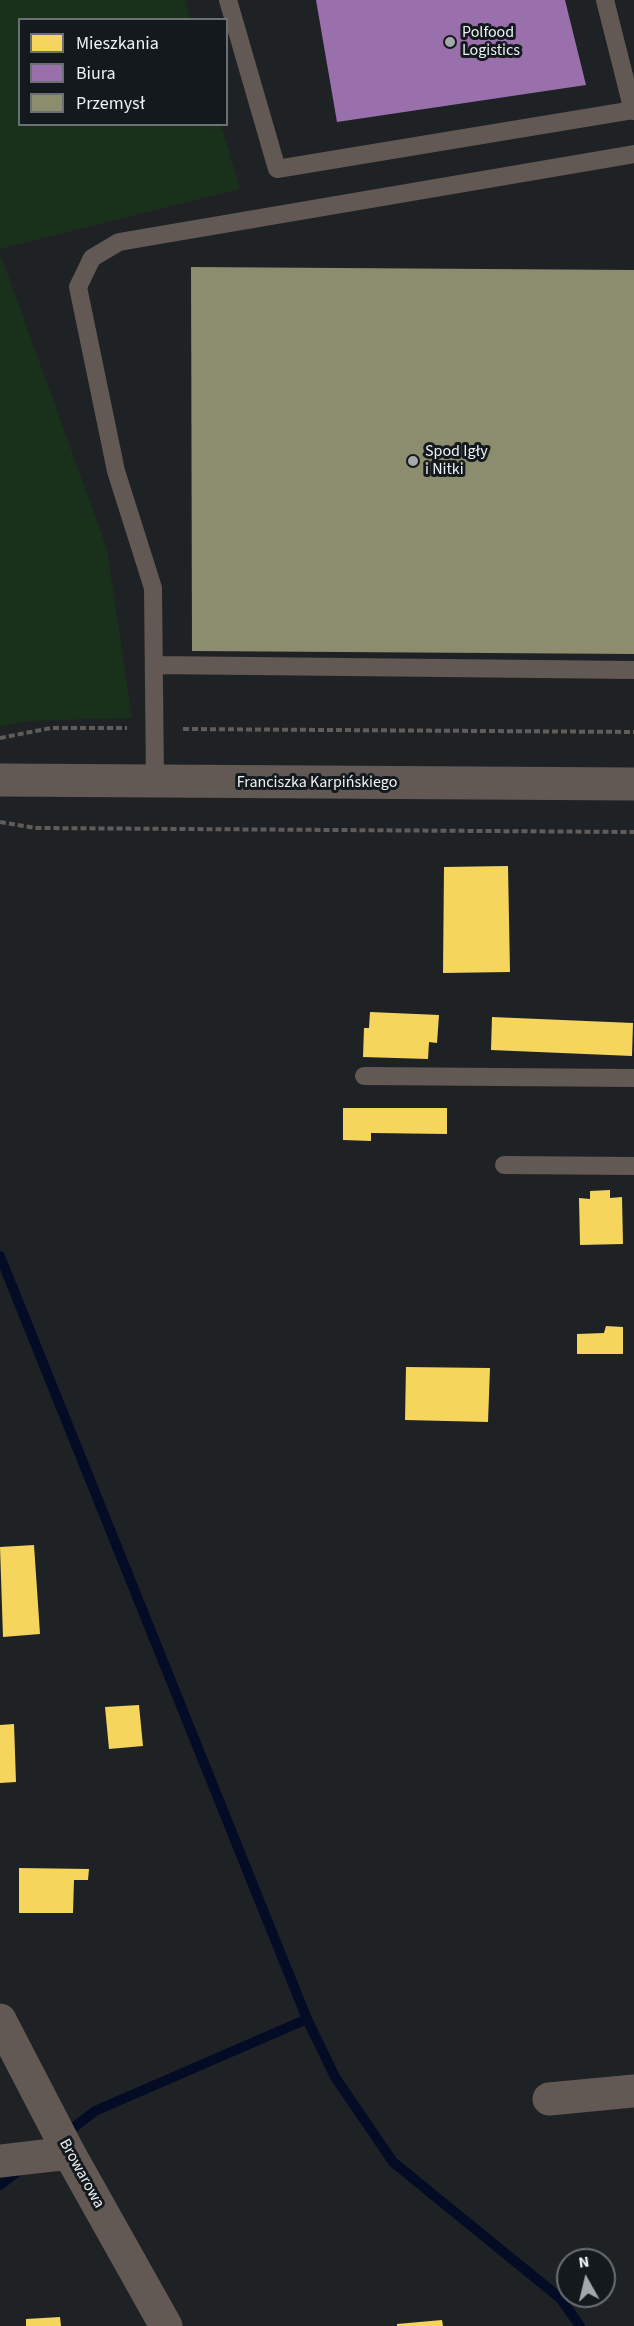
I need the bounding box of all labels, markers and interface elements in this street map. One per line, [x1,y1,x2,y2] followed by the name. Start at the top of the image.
[18,18,228,126] legend
[462,23,520,61] place label: Polfood Logistics
[76,31,159,56] text: Mieszkania
[443,35,457,49] marker: Polfood Logistics
[76,61,116,86] text: Biura
[76,91,145,116] text: Przemysł
[425,442,488,480] place label: Spod Igły i Nitki
[406,454,420,468] marker: Spod Igły i Nitki
[237,773,397,793] street label: Franciszka Karpińskiego
[54,2136,108,2212] street label: Browarowa
[556,2248,616,2308] north arrow
[577,2251,591,2274] text: N

